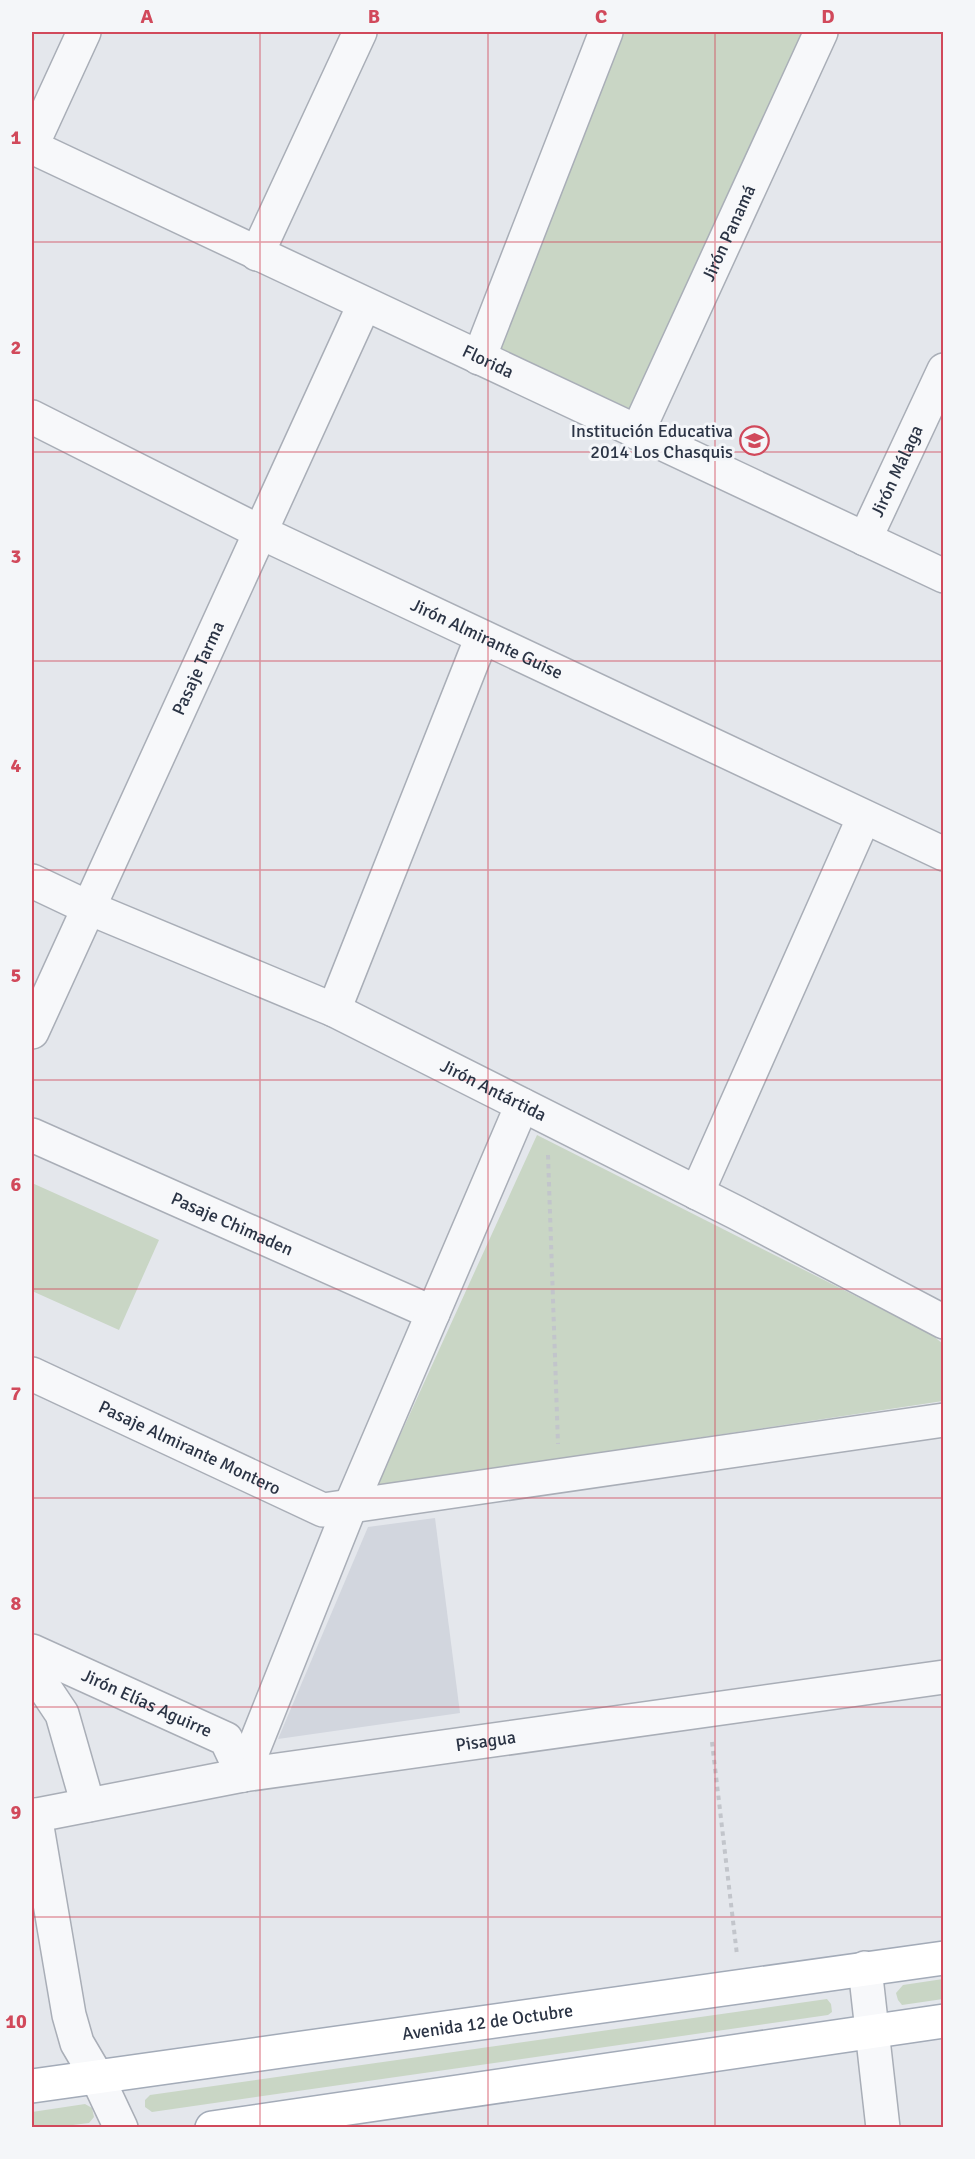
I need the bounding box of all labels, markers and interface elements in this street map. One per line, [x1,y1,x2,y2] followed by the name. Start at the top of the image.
[141,4,154,29] text: A
[368,4,380,29] text: B
[595,4,607,29] text: C
[821,4,835,29] text: D
[11,125,22,150] text: 1
[697,181,760,285] street label: Jirón Panamá
[11,335,21,360] text: 2
[459,340,517,383] street label: Florida
[571,420,733,463] place label: Institución Educativa 2014 Los Chasquis
[866,421,928,521] street label: Jirón Málaga
[738,425,770,457] school or university icon: Institución Educativa 2014 Los Chasquis
[11,544,21,569] text: 3
[407,594,566,684] street label: Jirón Almirante Guise
[167,618,229,719] street label: Pasaje Tarma
[11,753,22,778] text: 4
[11,963,21,988] text: 5
[437,1054,550,1126] street label: Jirón Antártida
[11,1172,22,1197] text: 6
[168,1187,297,1261] street label: Pasaje Chimaden
[11,1381,22,1406] text: 7
[95,1396,284,1500] street label: Pasaje Almirante Montero
[11,1591,22,1616] text: 8
[78,1664,215,1742] street label: Jirón Elías Aguirre
[454,1726,517,1756] street label: Pisagua
[11,1800,22,1825] text: 9
[401,1999,574,2045] street label: Avenida 12 de Octubre
[5,2009,27,2034] text: 10

